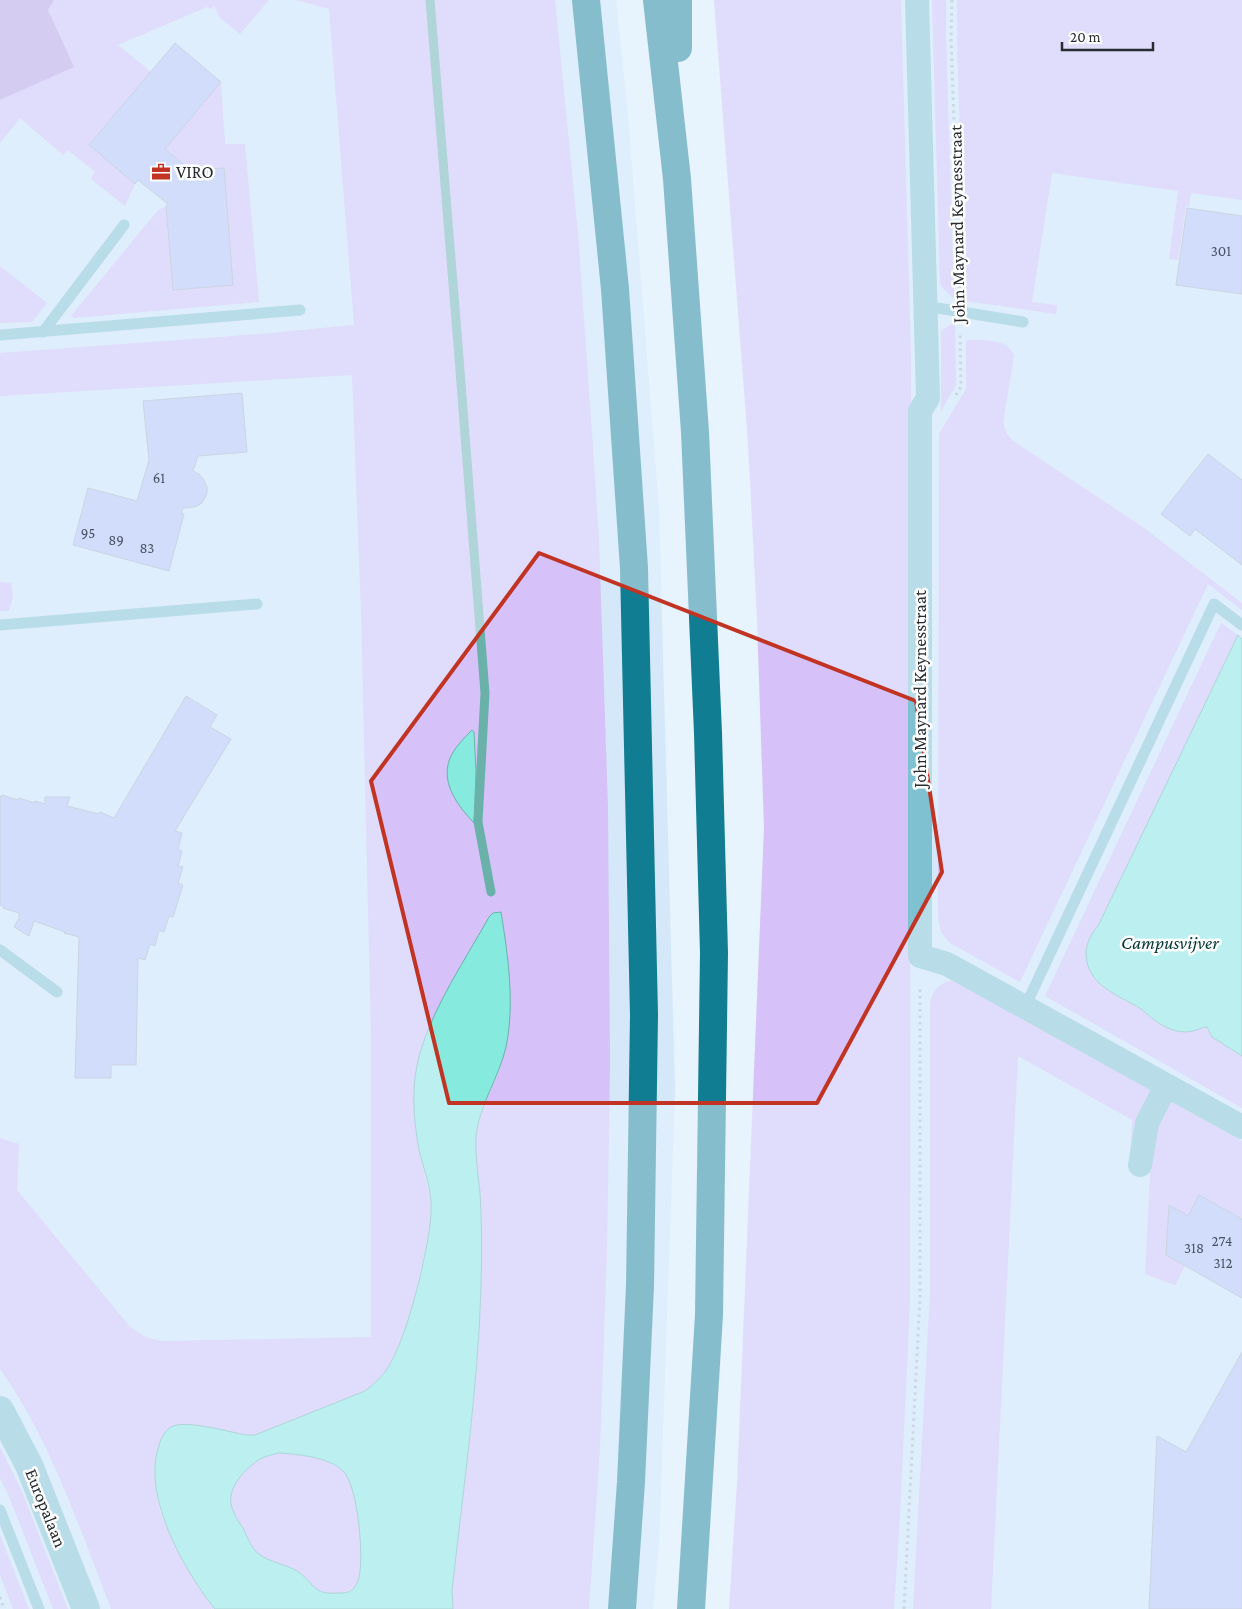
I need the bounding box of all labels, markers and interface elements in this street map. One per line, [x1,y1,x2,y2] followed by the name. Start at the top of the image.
[1062,20,1153,52] scale bar
[1070,29,1101,45] text: 20 m
[945,124,969,325] street label: John Maynard Keynesstraat
[150,161,172,183] office icon: VIRO
[176,162,214,182] place label: VIRO
[1211,243,1231,259] house number: 301
[153,470,165,486] house number: 61
[81,525,95,541] house number: 95
[108,532,124,548] house number: 89
[140,540,154,556] house number: 83
[910,589,930,790] street label: John Maynard Keynesstraat
[1121,932,1220,954] water label: Campusvijver
[1211,1233,1233,1249] house number: 274
[1184,1240,1204,1256] house number: 318
[1213,1255,1233,1271] house number: 312
[21,1466,71,1551] street label: Europalaan

